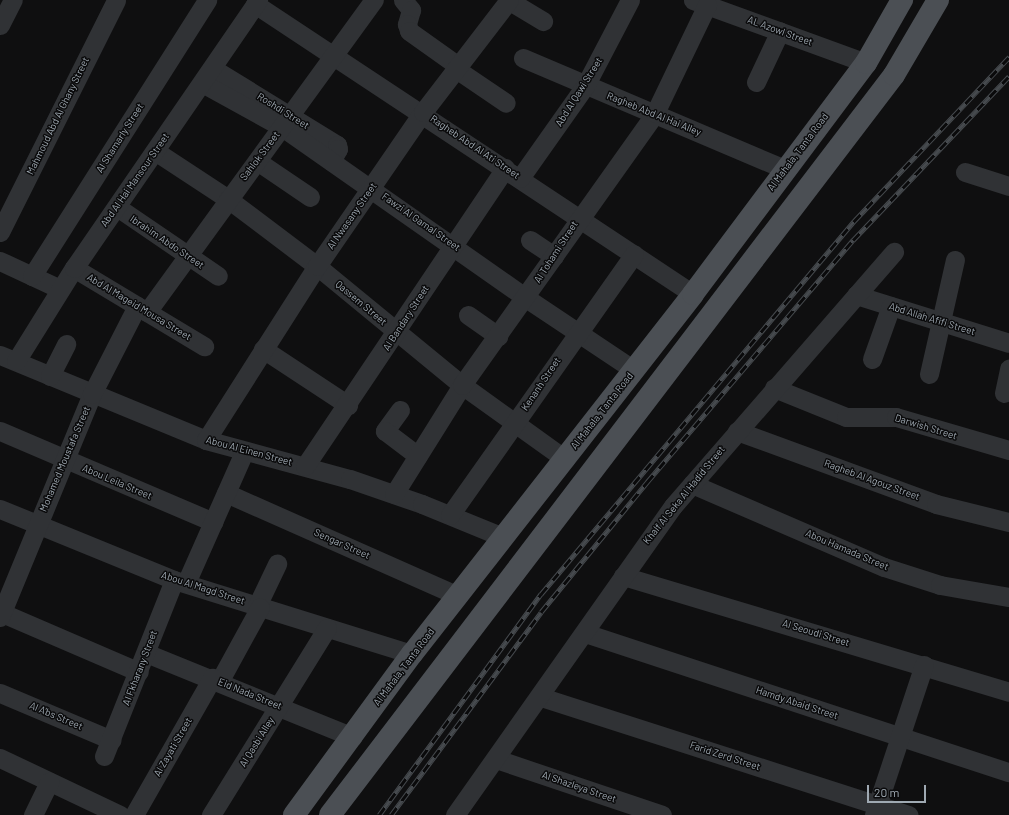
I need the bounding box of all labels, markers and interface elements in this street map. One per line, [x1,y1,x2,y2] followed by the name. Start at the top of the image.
[746,14,814,48] street label: AL Azowl Street
[24,55,92,177] street label: Mahmoud Abd Al Ghany Street
[553,55,605,129] street label: Abd Al Qawi Street
[255,90,311,132] street label: Roshdi Street
[605,90,703,138] street label: Ragheb Abd Al Hai Alley
[94,101,146,175] street label: Al Shamarly Street
[765,111,831,193] street label: Al Mahala, Tanta Road
[428,113,522,181] street label: Ragheb Abd Al Ati Street
[238,129,282,183] street label: Sahlok Street
[98,131,172,229] street label: Abd Al Hai Mansour Street
[325,180,379,252] street label: Al Nwasany Street
[379,190,463,254] street label: Fawzi Al Gamal Street
[128,213,206,271] street label: Ibrahim Abdo Street
[532,219,580,285] street label: Al Tohami Street
[85,271,193,343] street label: Abd Al Mageid Mousa Street
[333,278,389,328] street label: Qassem Street
[380,283,432,353] street label: Al Bandary Street
[887,300,977,338] street label: Abd Allah Afifi Street
[519,355,563,413] street label: Kenanh Street
[568,370,636,452] street label: Al Mahala, Tanta Road
[37,404,93,514] street label: Mohamed Moustafa Street
[893,412,959,442] street label: Darwish Street
[205,434,293,468] street label: Abou Al Einen Street
[641,443,727,547] street label: Khalf Al Seka Al Hadid Street
[823,457,921,503] street label: Ragheb Al Agouz Street
[80,462,154,502] street label: Abou Leila Street
[312,526,372,562] street label: Sengar Street
[804,527,890,573] street label: Abou Hamada Street
[160,569,246,607] street label: Abou Al Magd Street
[781,617,851,649] street label: Al Seoudi Street
[371,626,437,708] street label: Al Mahala, Tanta Road
[120,629,160,707] street label: Al Fkharany Street
[216,676,284,712] street label: Eid Nada Street
[754,684,840,722] street label: Hamdy Abaid Street
[28,699,84,733] street label: Al A'bs Street
[151,715,195,779] street label: Al Zayati Street
[237,715,277,769] street label: Al Qasbi Alley
[688,739,762,773] street label: Farid Zerd Street
[540,769,618,805] street label: Al Shazleya Street
[869,777,928,803] scale bar
[874,785,900,799] text: 20 m

